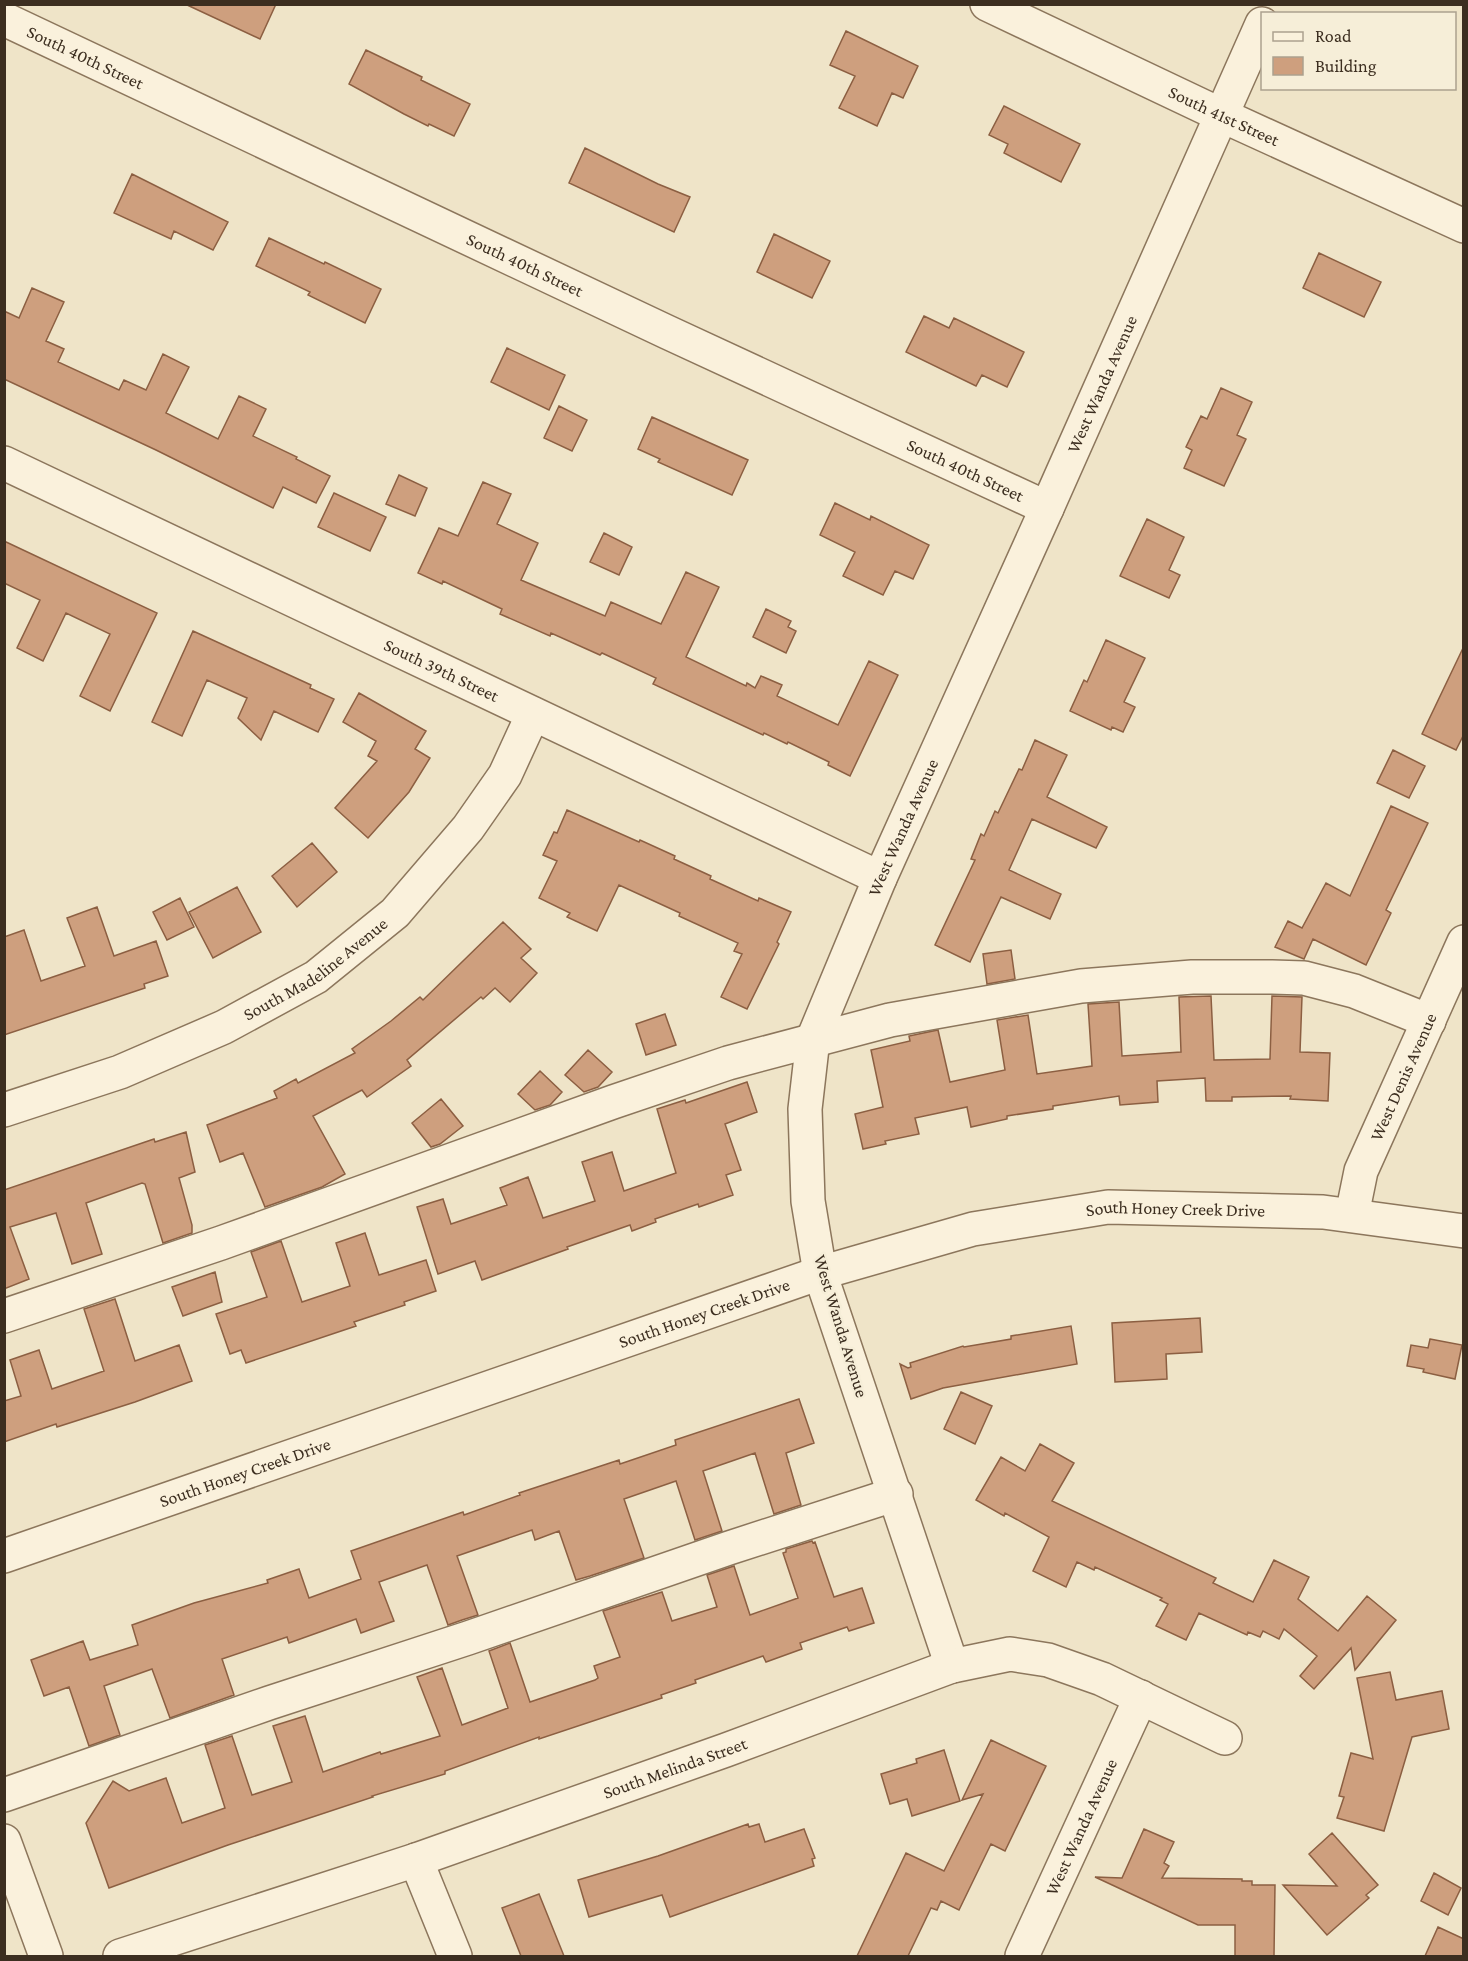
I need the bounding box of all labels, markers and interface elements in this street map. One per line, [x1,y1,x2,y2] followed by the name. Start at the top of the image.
[1261,12,1456,90] legend
[24,21,148,94] street label: South 40th Street
[1315,26,1352,46] text: Road
[1315,56,1377,76] text: Building
[1165,82,1283,151] street label: South 41st Street
[463,229,587,301] street label: South 40th Street
[1063,312,1141,456] street label: West Wanda Avenue
[904,435,1028,506] street label: South 40th Street
[381,634,503,706] street label: South 39th Street
[864,756,942,899] street label: West Wanda Avenue
[240,913,391,1025] street label: South Madeline Avenue
[1366,1010,1441,1144] street label: West Denis Avenue
[1084,1196,1265,1221] street label: South Honey Creek Drive
[810,1252,872,1400] street label: West Wanda Avenue
[616,1274,792,1352] street label: South Honey Creek Drive
[157,1434,333,1511] street label: South Honey Creek Drive
[600,1733,751,1803] street label: South Melinda Street
[1041,1755,1121,1898] street label: West Wanda Avenue

